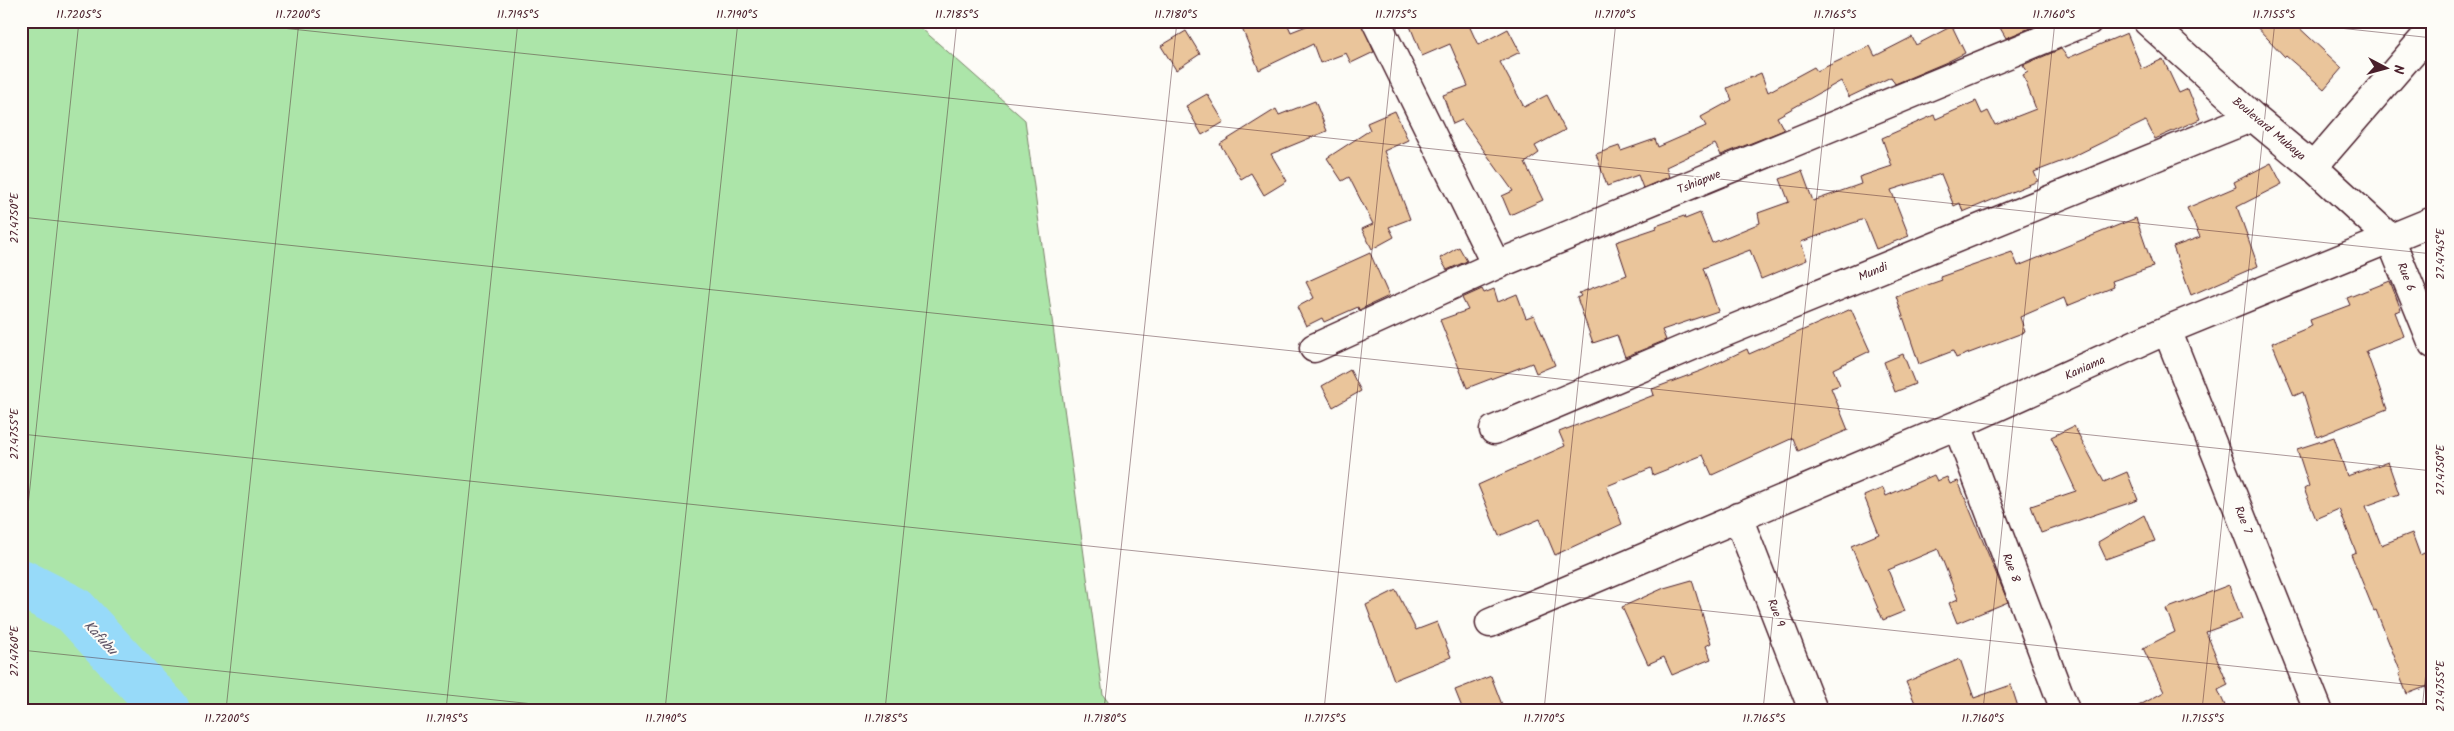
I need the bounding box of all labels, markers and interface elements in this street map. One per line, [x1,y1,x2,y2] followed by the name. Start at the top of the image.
[56,5,103,24] text: 11.7205°S
[275,5,321,24] text: 11.7200°S
[497,5,540,24] text: 11.7195°S
[716,5,759,24] text: 11.7190°S
[935,5,980,24] text: 11.7185°S
[1154,5,1198,24] text: 11.7180°S
[1375,5,1418,24] text: 11.7175°S
[1594,5,1636,24] text: 11.7170°S
[1813,5,1857,24] text: 11.7165°S
[2033,5,2076,24] text: 11.7160°S
[2252,5,2296,24] text: 11.7155°S
[2362,42,2412,92] north arrow
[2387,64,2409,75] text: N
[2228,92,2310,166] street label: Boulevard Mubaya
[1674,164,1724,199] street label: Tshiapwe
[5,192,24,244] text: 27.4750°E
[2431,227,2450,280] text: 27.4745°E
[1855,257,1892,287] street label: Mundi
[2392,260,2420,294] street label: Rue 6
[2062,350,2109,385] street label: Kaniama
[5,407,24,460] text: 27.4755°E
[2431,444,2450,496] text: 27.4750°E
[2229,503,2257,537] street label: Rue 7
[1997,550,2026,586] street label: Rue 8
[1762,596,1790,630] street label: Rue 9
[78,616,124,662] water label: Kafubu
[5,624,24,677] text: 27.4760°E
[2431,659,2450,712] text: 27.4755°E
[204,709,250,728] text: 11.7200°S
[426,709,469,728] text: 11.7195°S
[645,709,688,728] text: 11.7190°S
[864,709,909,728] text: 11.7185°S
[1083,709,1127,728] text: 11.7180°S
[1304,709,1347,728] text: 11.7175°S
[1523,709,1565,728] text: 11.7170°S
[1742,709,1786,728] text: 11.7165°S
[1962,709,2005,728] text: 11.7160°S
[2181,709,2225,728] text: 11.7155°S

